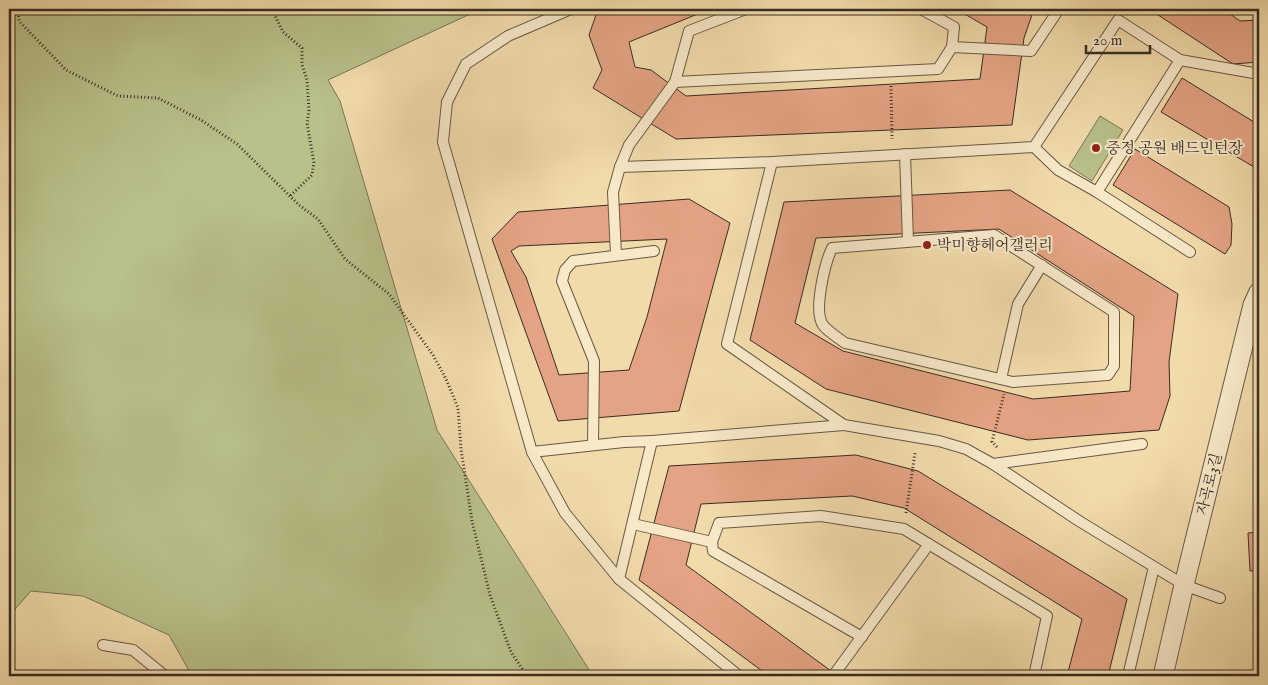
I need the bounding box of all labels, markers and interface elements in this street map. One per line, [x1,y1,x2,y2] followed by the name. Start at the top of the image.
[1086,22,1149,54] scale bar
[1093,31,1123,50] text: 20 m
[1106,139,1243,158] place label: 중정 공원 배드민턴장
[1090,142,1102,154] marker: 중정 공원 배드민턴장
[937,236,1053,255] place label: 박미향헤어갤러리
[921,239,933,251] marker: 박미향헤어갤러리
[1193,451,1226,517] street label: 자곡로3길

